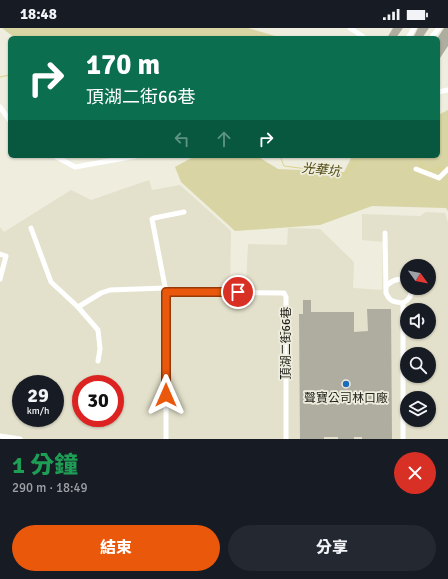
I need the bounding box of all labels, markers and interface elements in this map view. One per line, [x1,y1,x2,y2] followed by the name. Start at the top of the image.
[20,5,57,23] text: 18:48
[86,48,160,82] text: 170 m
[20,52,72,104] icon: right
[86,86,195,108] text: 頂湖二街66巷
[171,128,193,150] icon: left
[213,128,235,150] icon: ahead
[255,128,277,150] icon: right
[301,160,343,180] water label: 光華坑
[400,259,436,295] north arrow
[400,259,436,427] map controls
[221,275,255,309] pin
[227,281,249,303] icon: arrive
[400,303,436,339] button: sound
[279,307,294,379] street label: 頂湖二街66巷
[400,347,436,383] button: search
[145,374,187,416] position arrow
[72,375,124,427] speed limit sign: 30
[341,379,351,389] marker: 聲寶公司林口廠
[27,383,49,408] text: 29
[304,391,388,406] place label: 聲寶公司林口廠
[400,391,436,427] button: layers
[27,405,49,417] text: km/h
[12,450,78,480] text: 1 分鐘
[394,452,436,494] button: close
[12,480,88,496] text: 290 m · 18:49
[12,525,220,571] button: 結束
[228,525,436,571] button: 分享

